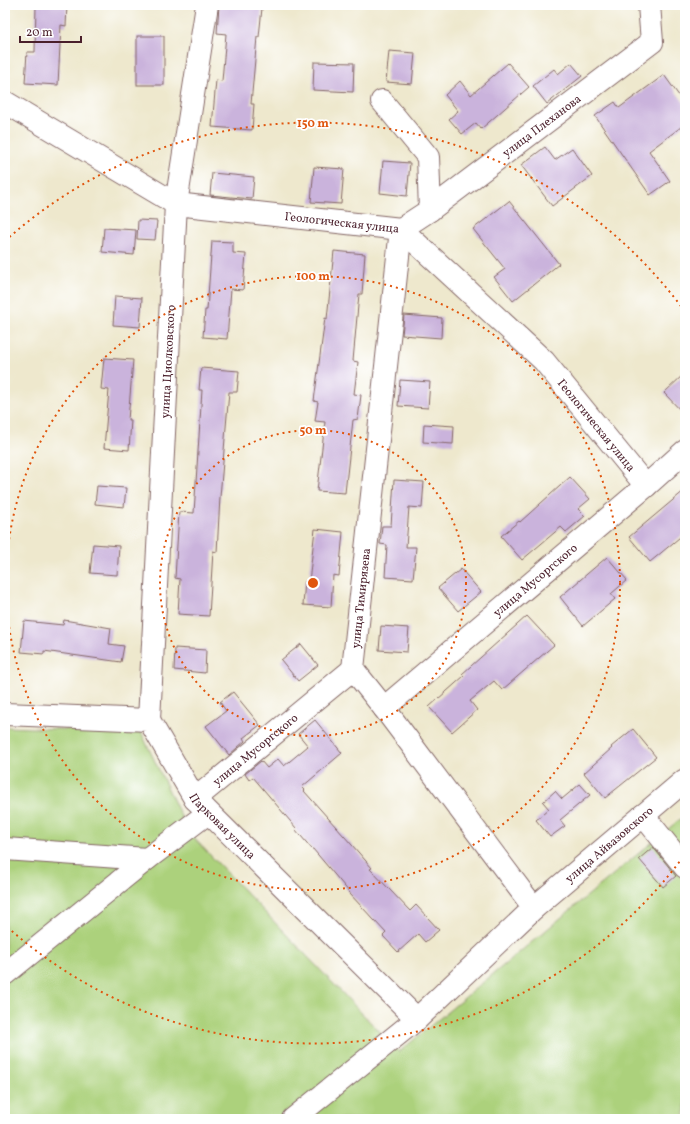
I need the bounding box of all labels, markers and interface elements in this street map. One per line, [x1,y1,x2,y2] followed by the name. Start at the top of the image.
[20,18,81,44] scale bar
[26,25,53,41] text: 20 m
[499,91,585,161] street label: улица Плеханова
[297,116,329,132] text: 150 m
[284,209,400,238] street label: Геологическая улица
[296,269,330,285] text: 100 m
[158,304,180,419] street label: улица Циолковского
[553,376,638,476] street label: Геологическая улица
[299,423,327,439] text: 50 m
[490,540,581,621] street label: улица Мусоргского
[348,547,375,649] street label: улица Тимирязева
[306,576,320,590] centre of rings
[210,710,302,790] street label: улица Мусоргского
[184,791,258,863] street label: Парковая улица
[562,803,657,887] street label: улица Айвазовского

